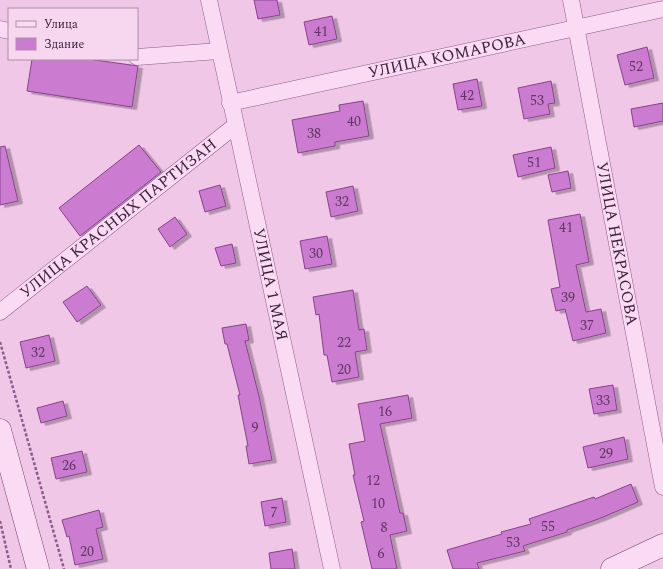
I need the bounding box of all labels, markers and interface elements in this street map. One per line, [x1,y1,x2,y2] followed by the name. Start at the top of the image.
[8,8,138,60] legend
[44,15,78,34] text: Улица
[314,21,328,42] house number: 41
[366,27,528,85] street label: УЛИЦА КОМАРОВА
[44,35,84,54] text: Здание
[629,56,643,77] house number: 52
[460,85,474,106] house number: 42
[530,90,544,111] house number: 53
[347,111,361,132] house number: 40
[307,123,321,144] house number: 38
[15,133,222,304] street label: УЛИЦА КРАСНЫХ ПАРТИЗАН
[527,152,541,173] house number: 51
[590,160,644,328] street label: УЛИЦА НЕКРАСОВА
[335,191,349,212] house number: 32
[559,217,573,238] house number: 41
[247,226,294,343] street label: УЛИЦА 1 МАЯ
[309,243,323,264] house number: 30
[561,287,575,308] house number: 39
[580,315,594,336] house number: 37
[337,332,351,353] house number: 22
[31,342,45,363] house number: 32
[337,359,351,380] house number: 20
[596,390,610,411] house number: 33
[378,401,392,422] house number: 16
[252,417,259,438] house number: 9
[599,443,613,464] house number: 29
[62,455,76,476] house number: 26
[366,470,380,491] house number: 12
[371,493,385,514] house number: 10
[271,502,278,523] house number: 7
[541,516,555,537] house number: 55
[381,517,388,538] house number: 8
[506,532,520,553] house number: 53
[80,541,94,562] house number: 20
[378,543,385,564] house number: 6

